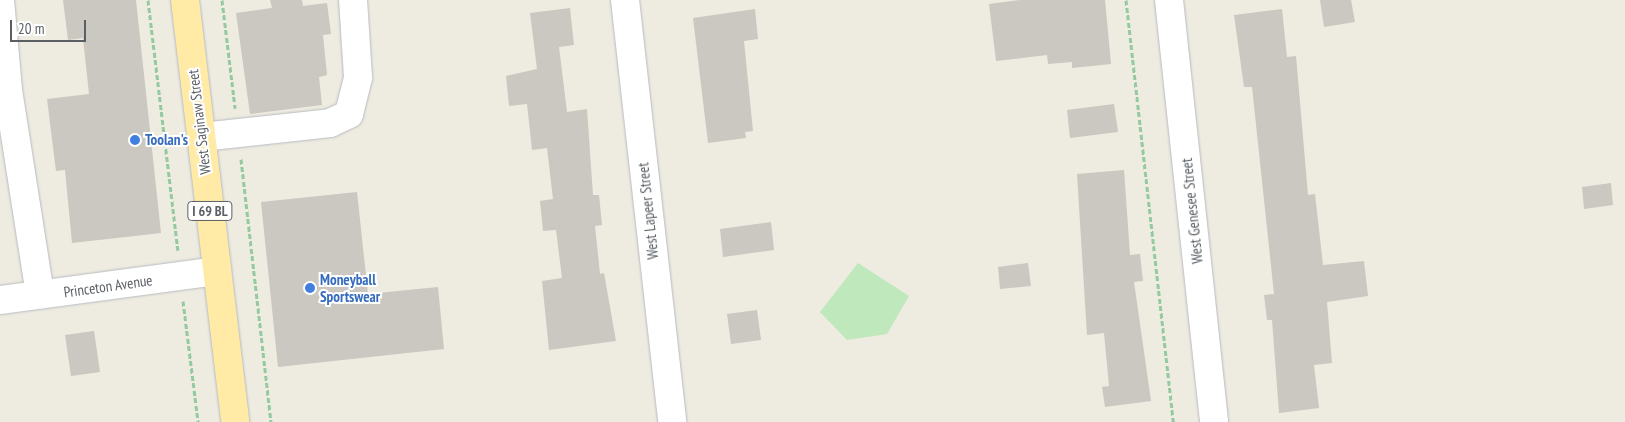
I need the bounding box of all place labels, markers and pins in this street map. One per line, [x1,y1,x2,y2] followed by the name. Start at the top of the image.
[145,131,188,149] place label: Toolan's
[129,134,141,146] marker: Toolan's
[320,270,380,305] place label: Moneyball Sportswear
[304,282,316,294] marker: Moneyball Sportswear

